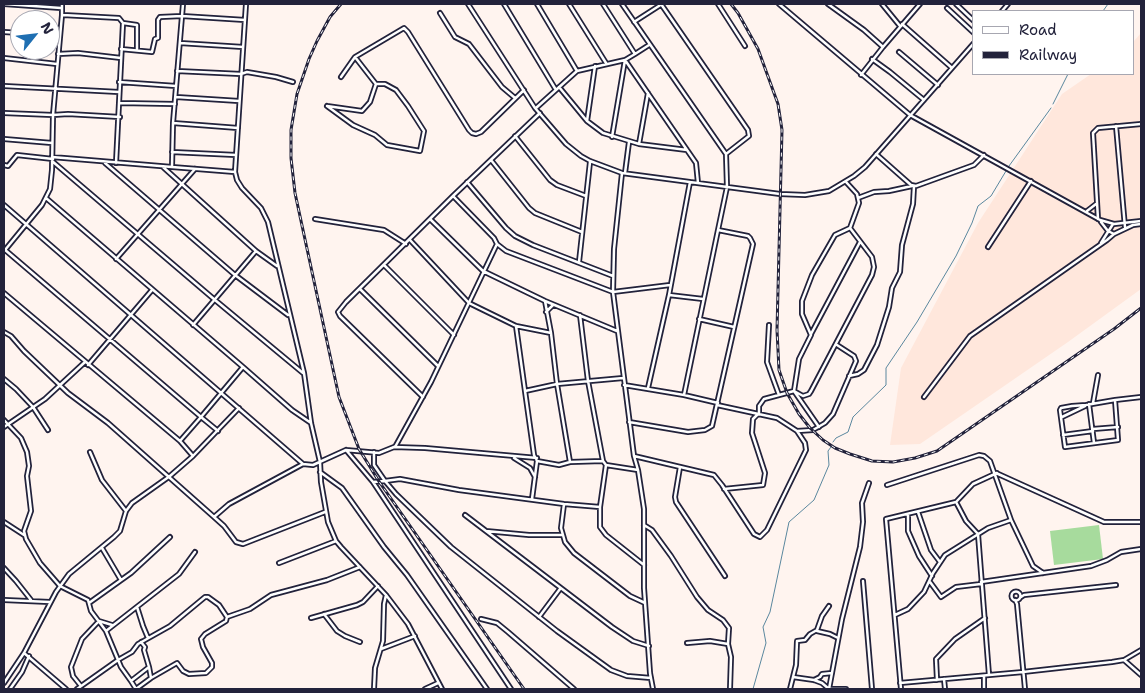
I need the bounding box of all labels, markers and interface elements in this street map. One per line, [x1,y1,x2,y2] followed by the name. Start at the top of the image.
[10,10,60,60] north arrow
[972,10,1135,75] legend
[37,19,58,37] text: N
[1019,20,1057,40] text: Road
[1019,45,1077,65] text: Railway

